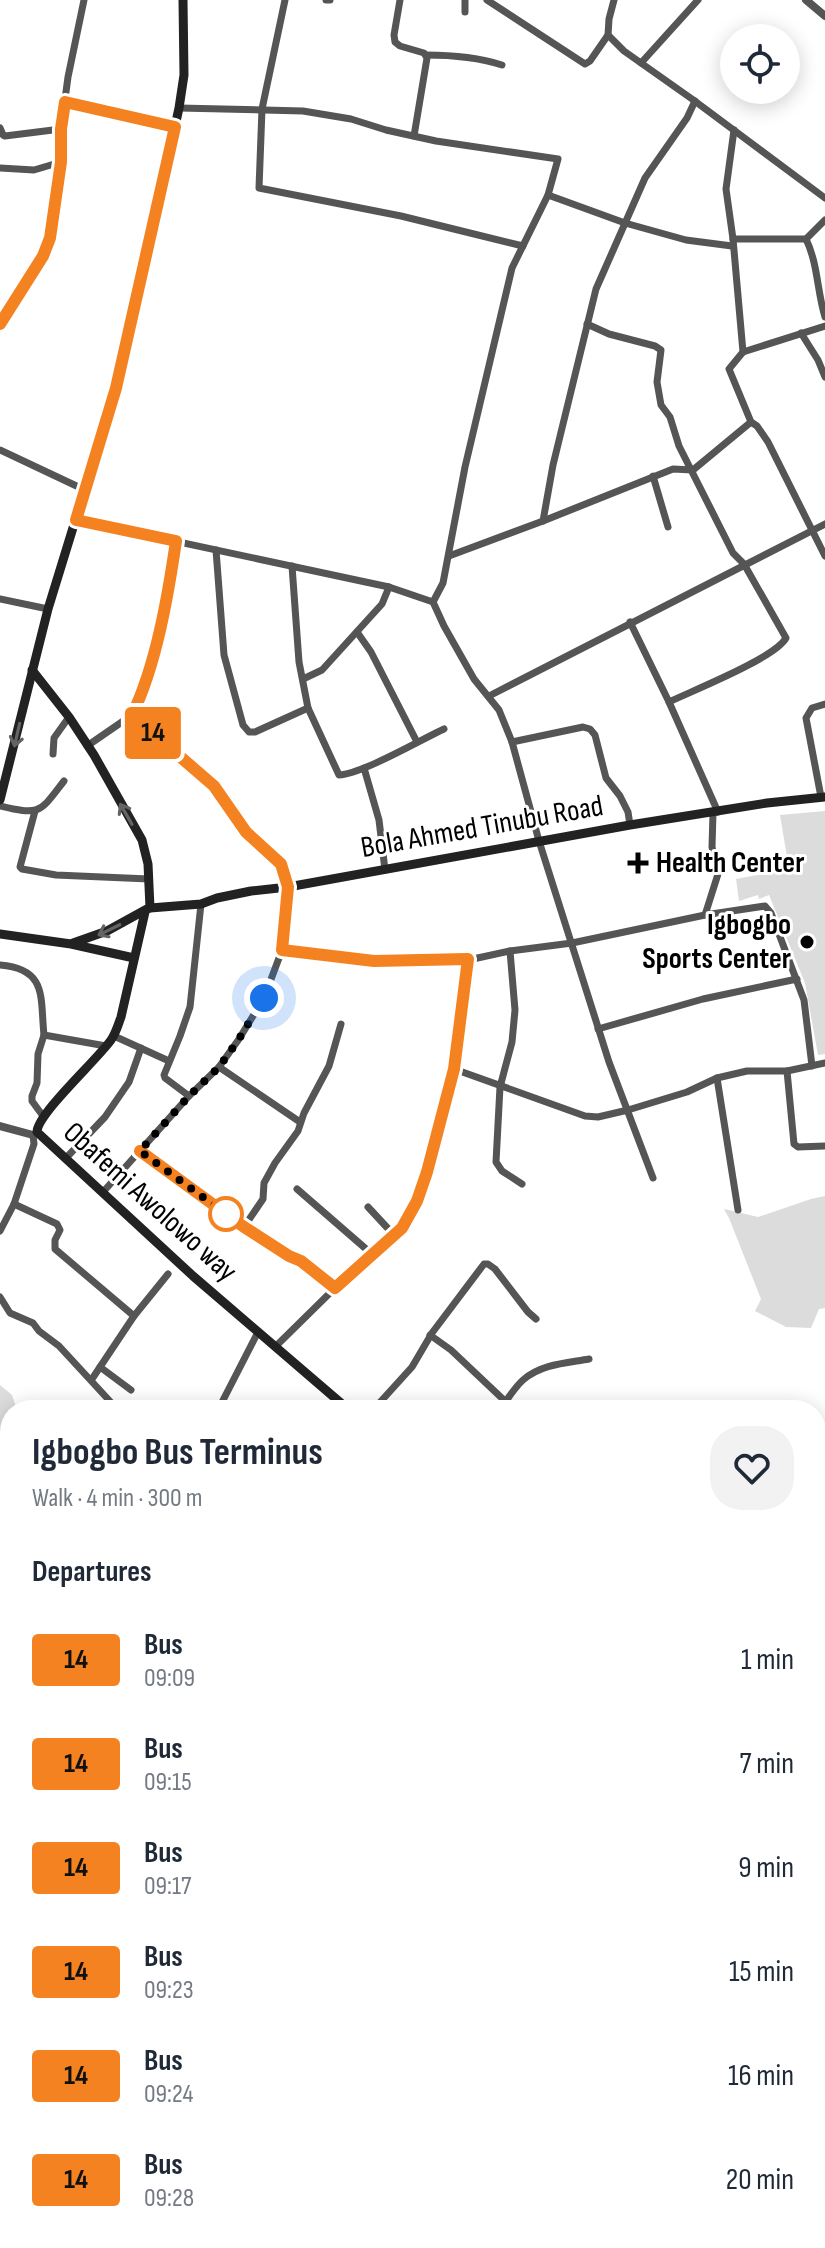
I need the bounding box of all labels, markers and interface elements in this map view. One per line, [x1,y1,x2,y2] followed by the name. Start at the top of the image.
[720,24,800,104] map controls
[720,24,800,104] button: locate
[117,707,189,759] line badge: 14
[141,716,165,749] text: 14
[9,722,24,748] one-way arrow
[358,788,606,866] street label: Bola Ahmed Tinubu Road
[118,803,134,826] one-way arrow
[656,845,804,881] place label: Health Center
[627,852,649,874] marker: Health Center
[642,907,791,977] place label: Igbogbo Sports Center
[97,923,121,938] one-way arrow
[798,933,816,951] marker: Igbogbo Sports Center
[244,978,284,1018] your location
[56,1115,245,1290] street label: Obafemi Awolowo way
[209,1197,243,1231] unlabelled marker
[710,1426,794,1510] button: heart
[32,1430,323,1475] text: Igbogbo Bus Terminus
[32,1483,202,1514] text: Walk · 4 min · 300 m
[32,1554,152,1590] text: Departures
[144,1627,183,1663] text: Bus
[741,1642,794,1678] text: 1 min
[64,1643,88,1676] text: 14
[144,1663,195,1694] text: 09:09
[144,1731,183,1767] text: Bus
[740,1746,794,1782] text: 7 min
[64,1747,88,1780] text: 14
[144,1767,192,1798] text: 09:15
[144,1835,183,1871] text: Bus
[738,1850,794,1886] text: 9 min
[64,1851,88,1884] text: 14
[144,1871,191,1902] text: 09:17
[144,1939,183,1975] text: Bus
[729,1954,794,1990] text: 15 min
[64,1955,88,1988] text: 14
[144,1975,194,2006] text: 09:23
[144,2043,183,2079] text: Bus
[728,2058,794,2094] text: 16 min
[64,2059,88,2092] text: 14
[144,2079,193,2110] text: 09:24
[144,2147,183,2183] text: Bus
[726,2162,794,2198] text: 20 min
[64,2163,88,2196] text: 14
[144,2183,194,2214] text: 09:28

